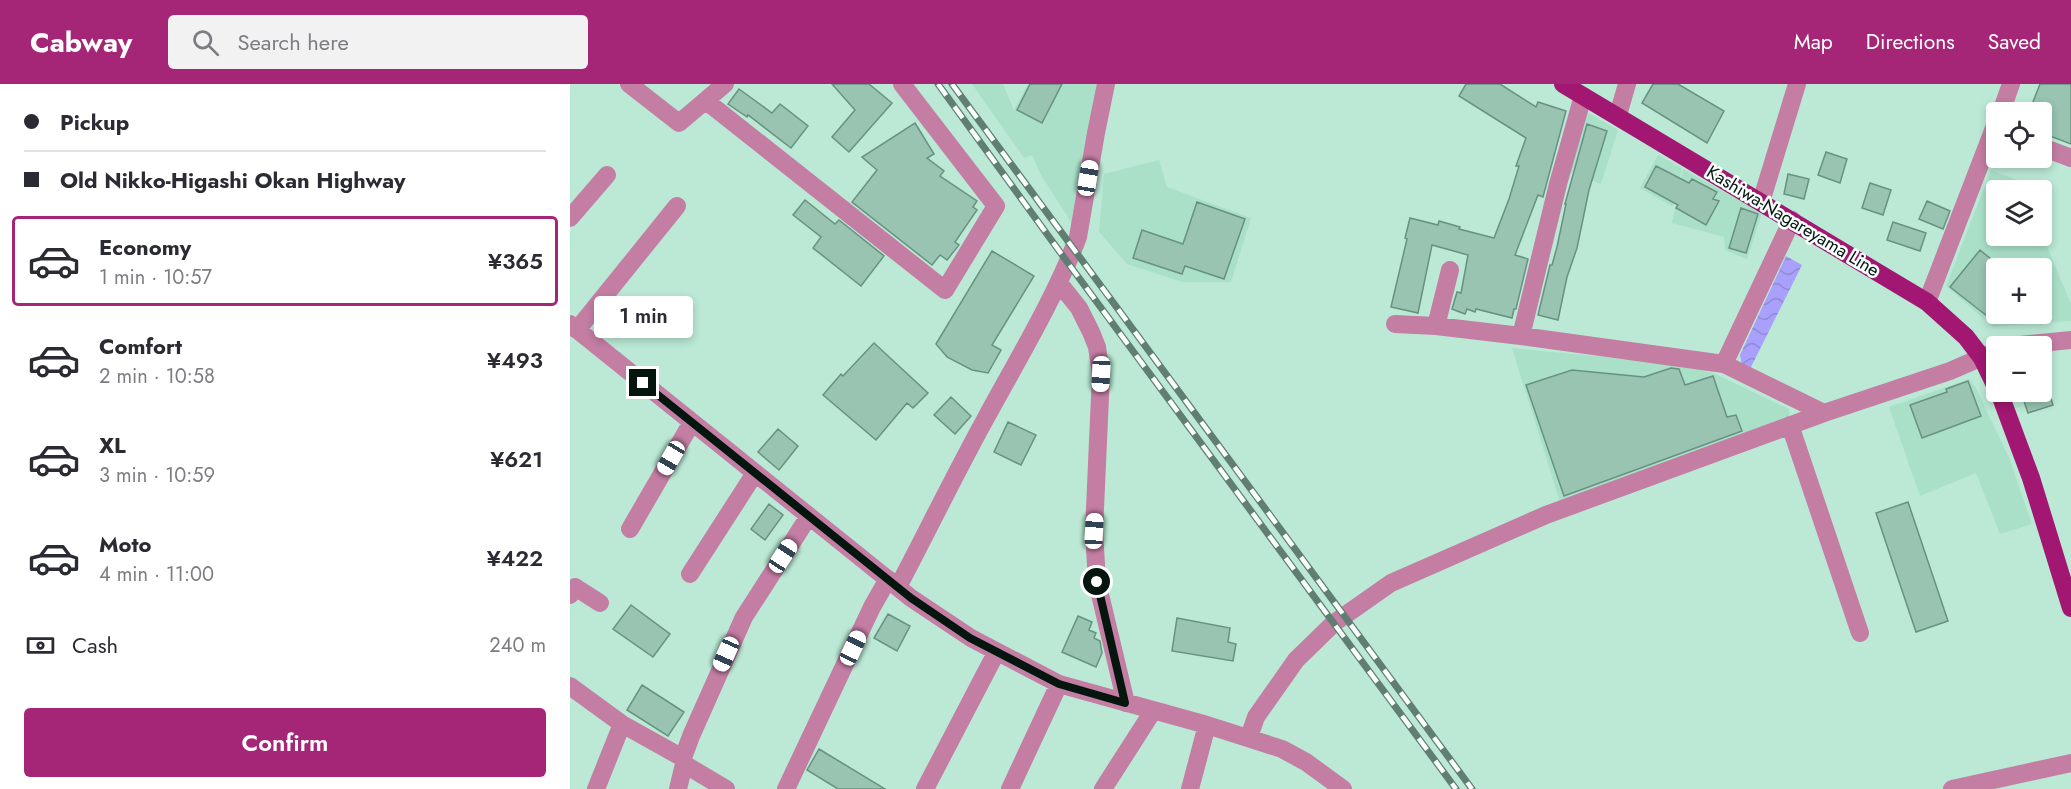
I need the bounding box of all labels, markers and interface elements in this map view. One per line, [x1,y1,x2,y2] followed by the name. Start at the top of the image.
[168,15,588,69] search box
[30,22,132,63] text: Cabway
[189,26,222,59] icon: search
[237,26,349,58] text: Search here
[1794,27,1833,57] text: Map
[1866,27,1955,57] text: Directions
[1988,27,2041,57] text: Saved
[1986,102,2052,402] map controls
[1986,102,2052,168] button: locate
[60,106,129,138] text: Pickup
[1076,159,1100,197] car
[1702,159,1884,283] street label: Kashiwa-Nagareyama Line
[60,164,406,196] text: Old Nikko-Higashi Okan Highway
[1986,180,2052,246] button: layers
[99,231,191,263] text: Economy
[27,234,81,288] icon: car
[488,245,543,277] text: ¥365
[1986,258,2052,324] button: +
[99,263,212,292] text: 1 min · 10:57
[593,296,692,338] callout: 1 min
[619,302,668,331] text: 1 min
[99,330,182,362] text: Comfort
[27,333,81,387] icon: car
[1986,336,2052,402] button: −
[487,344,543,376] text: ¥493
[1091,356,1111,392] car
[99,362,215,391] text: 2 min · 10:58
[629,369,656,396] route end
[99,429,126,461] text: XL
[27,432,81,486] icon: car
[654,438,688,478] car
[490,443,543,475] text: ¥621
[99,461,215,490] text: 3 min · 10:59
[1084,513,1104,549] car
[99,528,152,560] text: Moto
[27,531,81,585] icon: car
[766,536,800,576] car
[487,542,543,574] text: ¥422
[99,560,214,589] text: 4 min · 11:00
[1083,568,1110,595] route start
[837,628,869,668] car
[24,629,57,662] icon: cash
[72,629,118,661] text: Cash
[489,631,546,660] text: 240 m
[710,634,742,674] car
[24,708,546,777] button: Confirm

